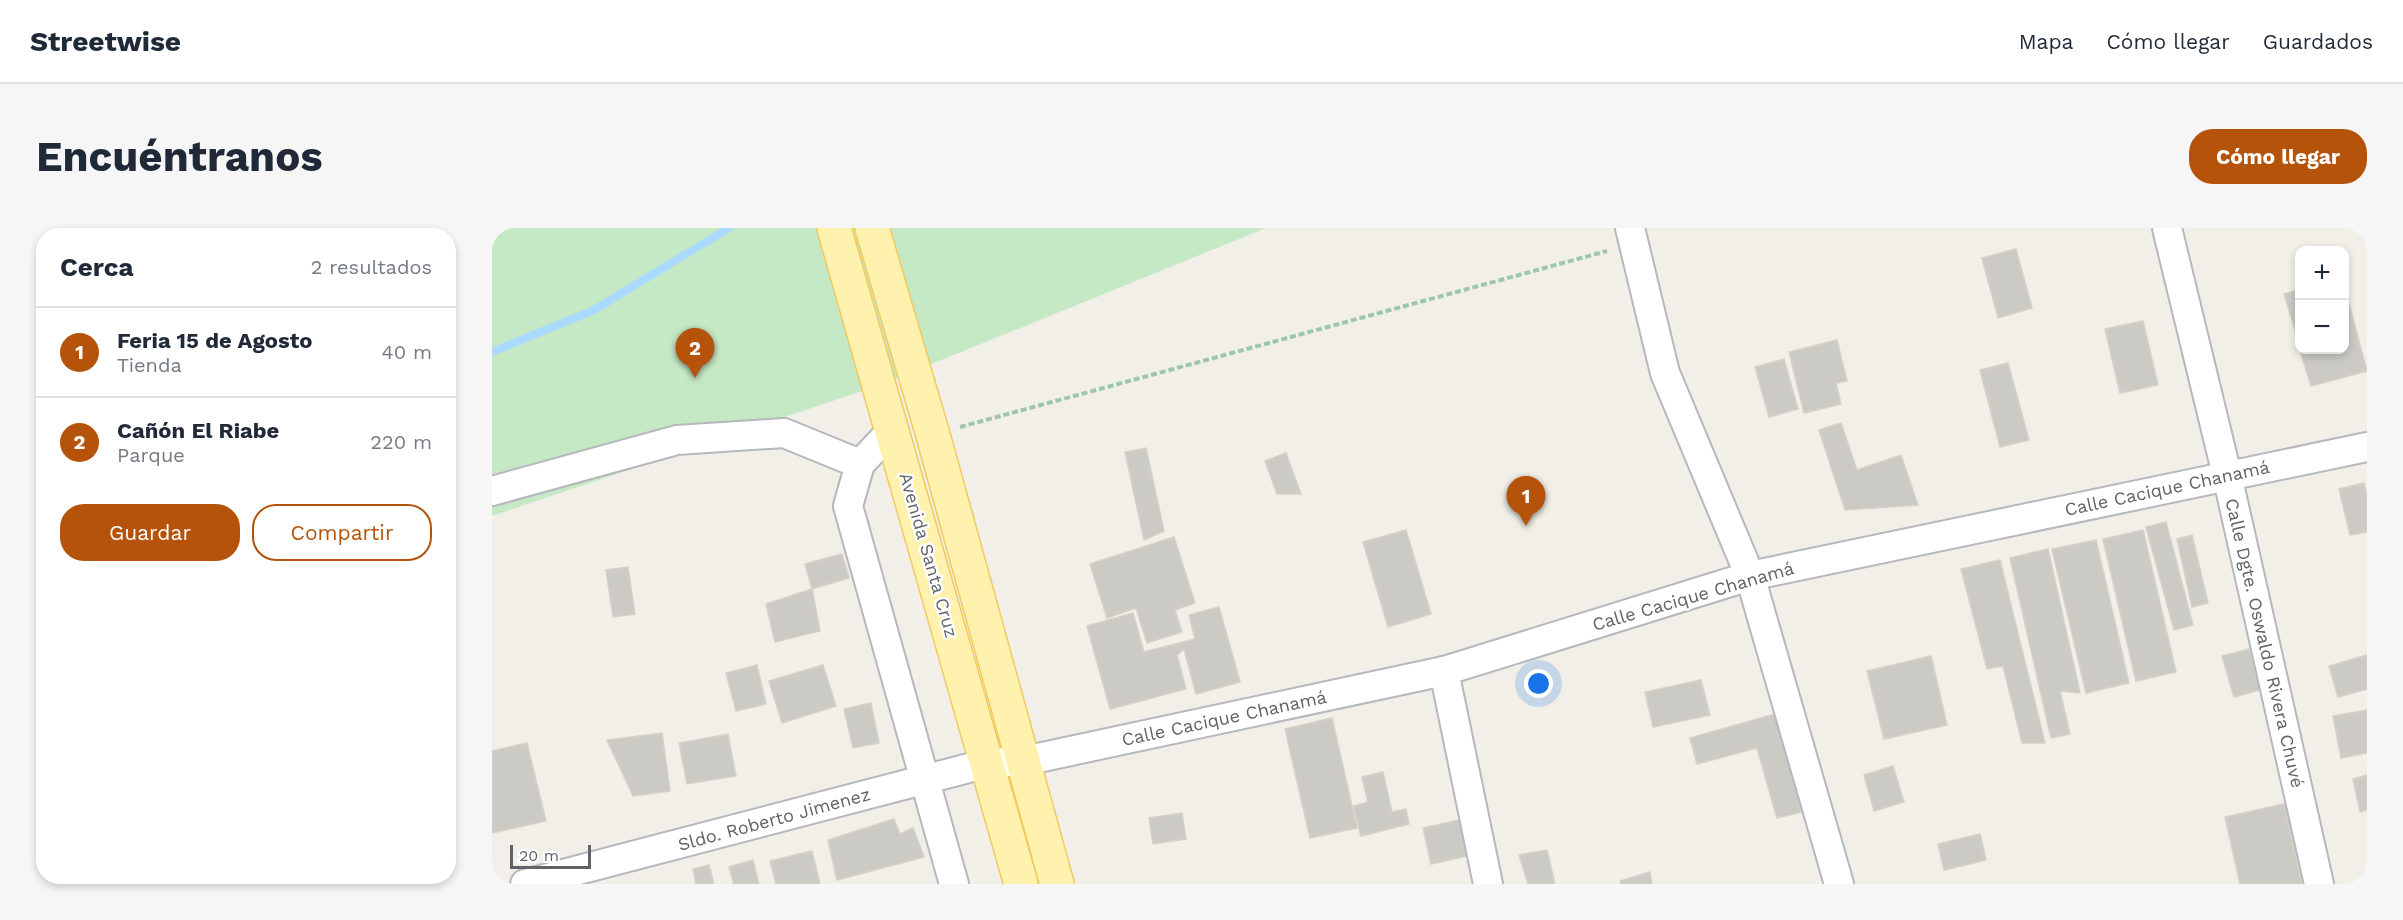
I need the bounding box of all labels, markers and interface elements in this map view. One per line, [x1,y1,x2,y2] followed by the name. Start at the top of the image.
[30,25,181,58] text: Streetwise
[2019,29,2073,54] text: Mapa
[2106,29,2230,54] text: Cómo llegar
[2263,29,2373,54] text: Guardados
[2189,129,2367,184] button: Cómo llegar
[36,132,323,181] text: Encuéntranos
[2295,246,2349,354] map controls
[2295,246,2349,300] button: +
[60,252,134,282] text: Cerca
[311,255,432,279] text: 2 resultados
[2295,300,2349,354] button: −
[117,328,312,353] text: Feria 15 de Agosto
[676,328,714,378] pin: 2
[75,340,84,364] text: 1
[381,340,432,364] text: 40 m
[117,353,182,377] text: Tienda
[117,418,279,443] text: Cañón El Riabe
[74,430,85,454] text: 2
[370,430,432,454] text: 220 m
[117,443,185,467] text: Parque
[2063,456,2271,520] street label: Calle Cacique Chanamá
[895,470,963,640] street label: Avenida Santa Cruz
[1506,476,1546,526] pin: 1
[2221,496,2309,790] street label: Calle Dgte. Oswaldo Rivera Chuvé
[60,504,240,561] button: Guardar
[252,504,432,561] button: Compartir
[1590,557,1796,635] street label: Calle Cacique Chanamá
[1524,669,1553,698] your location
[1120,686,1328,750] street label: Calle Cacique Chanamá
[676,783,872,855] street label: Sldo. Roberto Jimenez
[510,842,591,870] scale bar
[519,846,559,865] text: 20 m

